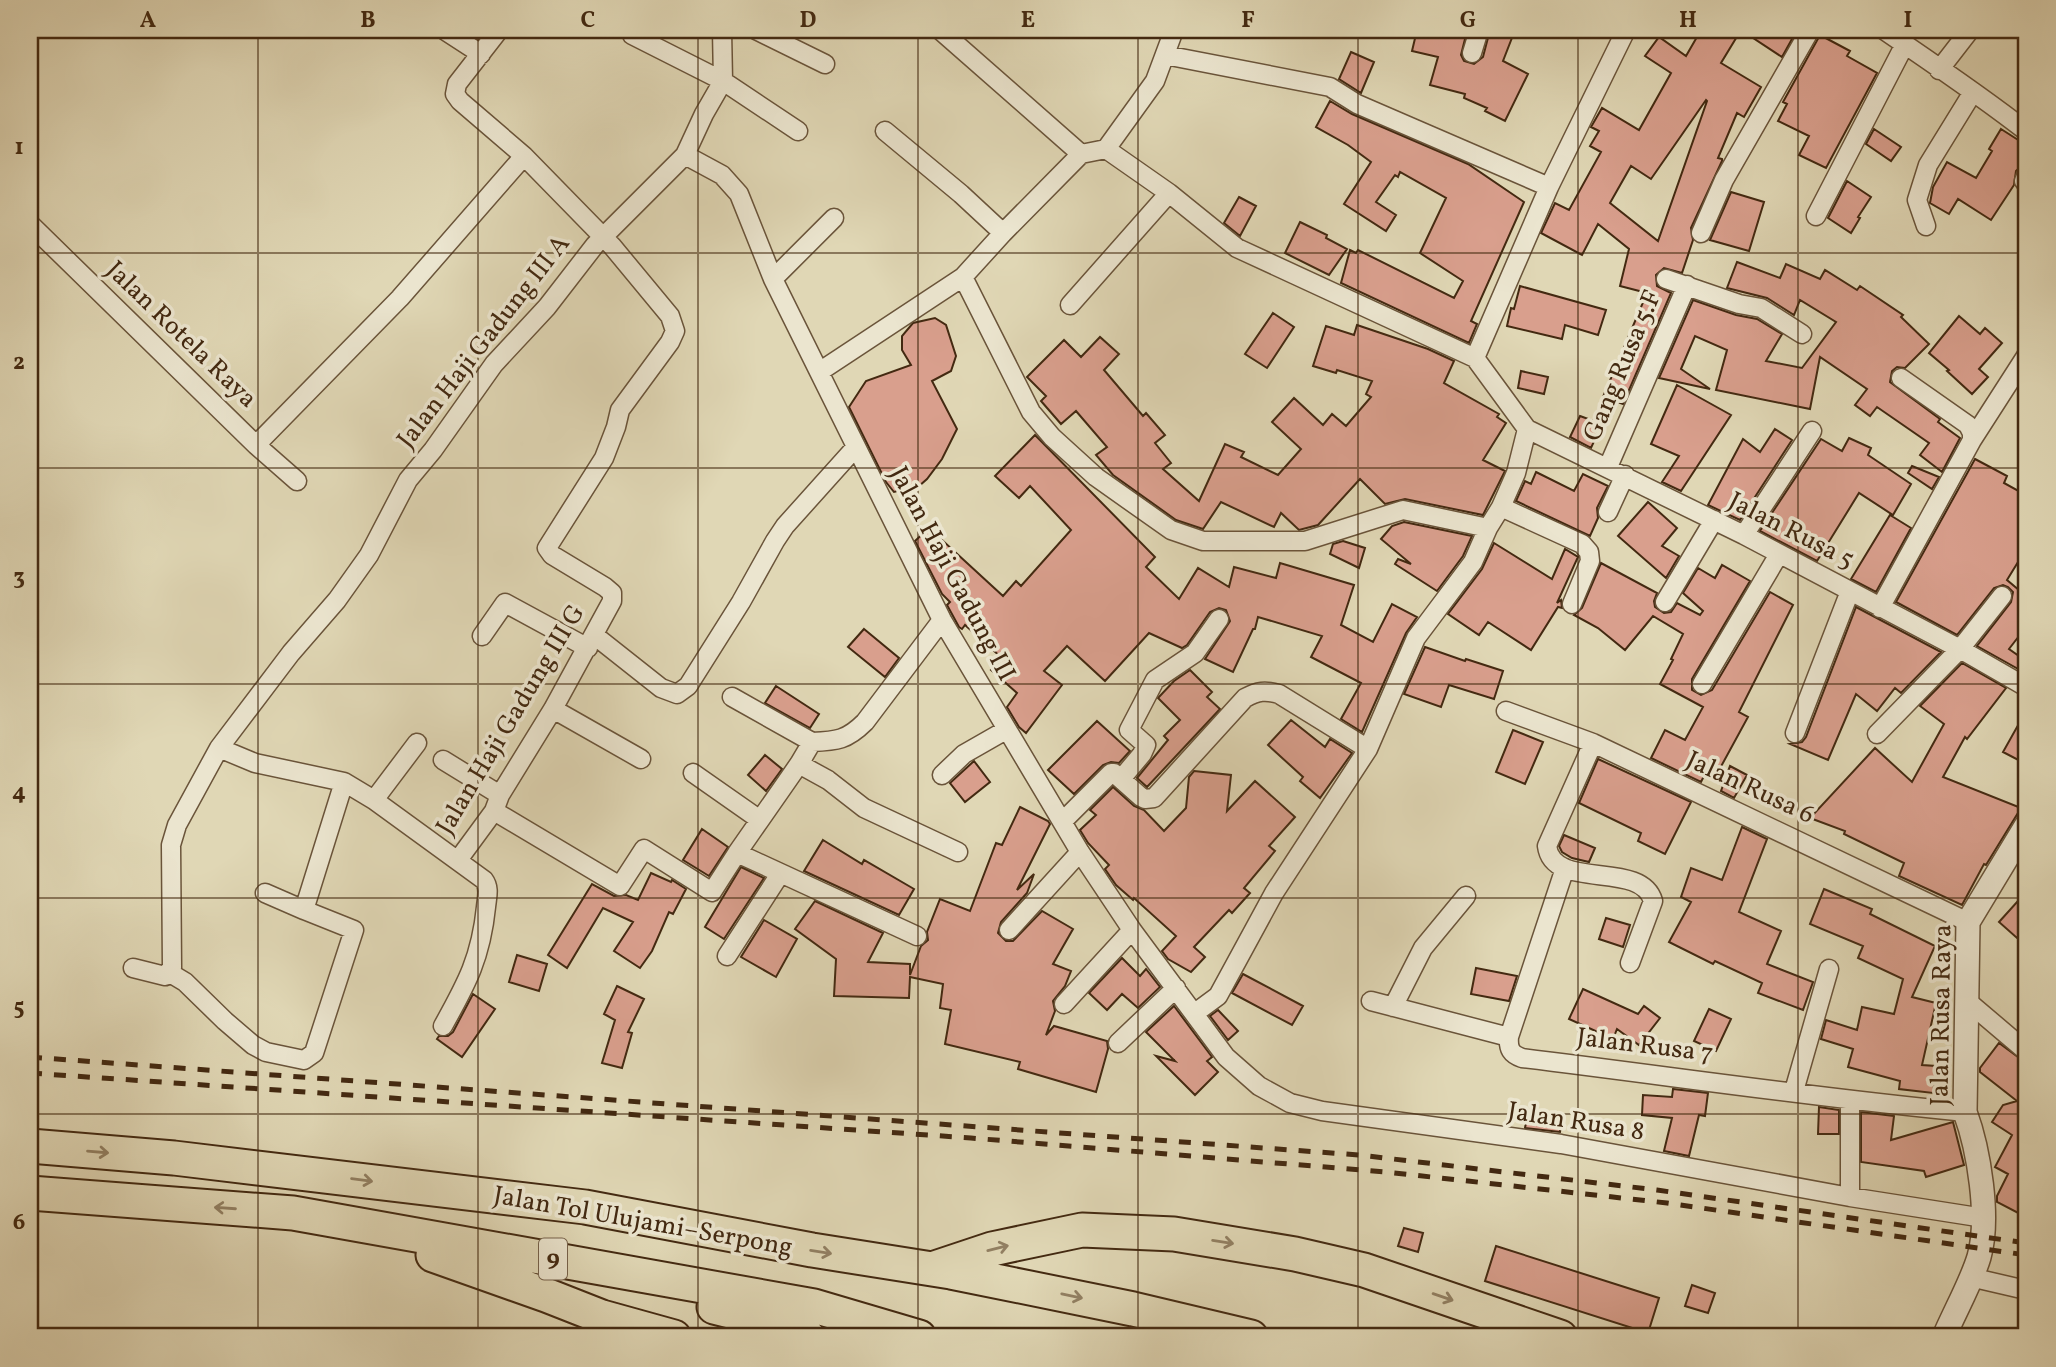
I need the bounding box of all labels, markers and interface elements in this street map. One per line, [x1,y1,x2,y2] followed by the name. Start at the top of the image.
[140,5,156,37] text: A
[360,5,376,37] text: B
[581,5,595,37] text: C
[800,5,817,37] text: D
[1021,5,1035,37] text: E
[1241,5,1255,37] text: F
[1460,5,1476,37] text: G
[1679,5,1697,37] text: H
[1904,5,1912,37] text: I
[14,132,24,164] text: 1
[389,228,579,456] street label: Jalan Haji Gadung III A
[97,253,265,417] street label: Jalan Rotela Raya
[1575,285,1671,447] street label: Gang Rusa 5.F
[13,347,25,379] text: 2
[880,460,1024,688] street label: Jalan Haji Gadung III
[1722,484,1860,578] street label: Jalan Rusa 5
[13,562,25,594] text: 3
[428,598,594,842] street label: Jalan Haji Gadung III G
[1680,743,1820,833] street label: Jalan Rusa 6
[12,777,26,809] text: 4
[1922,924,1962,1106] street label: Jalan Rusa Raya
[13,992,25,1024] text: 5
[1575,1020,1715,1072] street label: Jalan Rusa 7
[1505,1093,1647,1151] street label: Jalan Rusa 8
[86,1146,109,1159] one-way arrow
[350,1174,373,1187] one-way arrow
[491,1178,795,1266] street label: Jalan Tol Ulujami–Serpong
[214,1201,237,1214] one-way arrow
[13,1207,25,1239] text: 6
[1211,1236,1234,1249] one-way arrow
[539,1238,567,1280] road number: 9
[986,1241,1009,1254] one-way arrow
[809,1246,832,1259] one-way arrow
[1060,1290,1083,1304] one-way arrow
[1432,1291,1454,1304] one-way arrow

